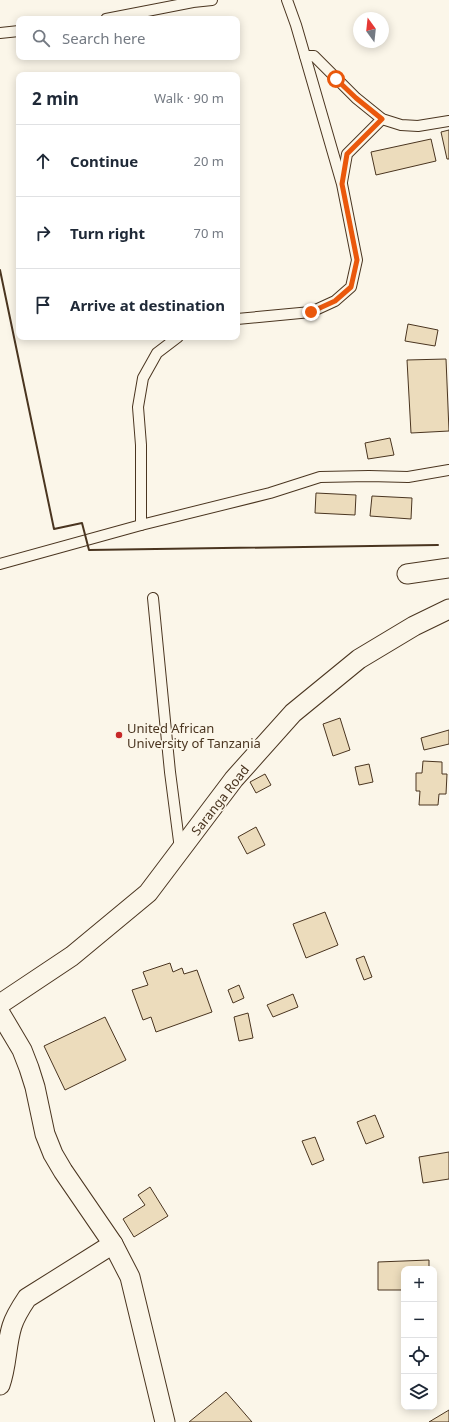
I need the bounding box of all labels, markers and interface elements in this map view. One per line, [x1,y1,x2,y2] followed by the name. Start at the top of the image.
[353,12,389,48] north arrow
[16,16,240,60] search box
[30,27,52,49] icon: search
[62,28,145,48] text: Search here
[327,70,345,88] route start
[32,87,79,110] text: 2 min
[154,89,224,107] text: Walk · 90 m
[32,150,54,172] icon: ahead
[70,151,138,171] text: Continue
[194,152,224,170] text: 20 m
[32,222,54,244] icon: right
[70,223,145,243] text: Turn right
[194,224,224,242] text: 70 m
[32,294,54,316] icon: arrive
[70,295,225,315] text: Arrive at destination
[302,303,320,321] route end
[127,719,261,752] place label: United African University of Tanzania
[114,730,124,740] marker: United African University of Tanzania
[187,761,253,839] street label: Saranga Road
[401,1266,437,1410] map controls
[401,1266,437,1302] button: +
[401,1302,437,1338] button: −
[401,1338,437,1374] button: locate
[401,1374,437,1410] button: layers

